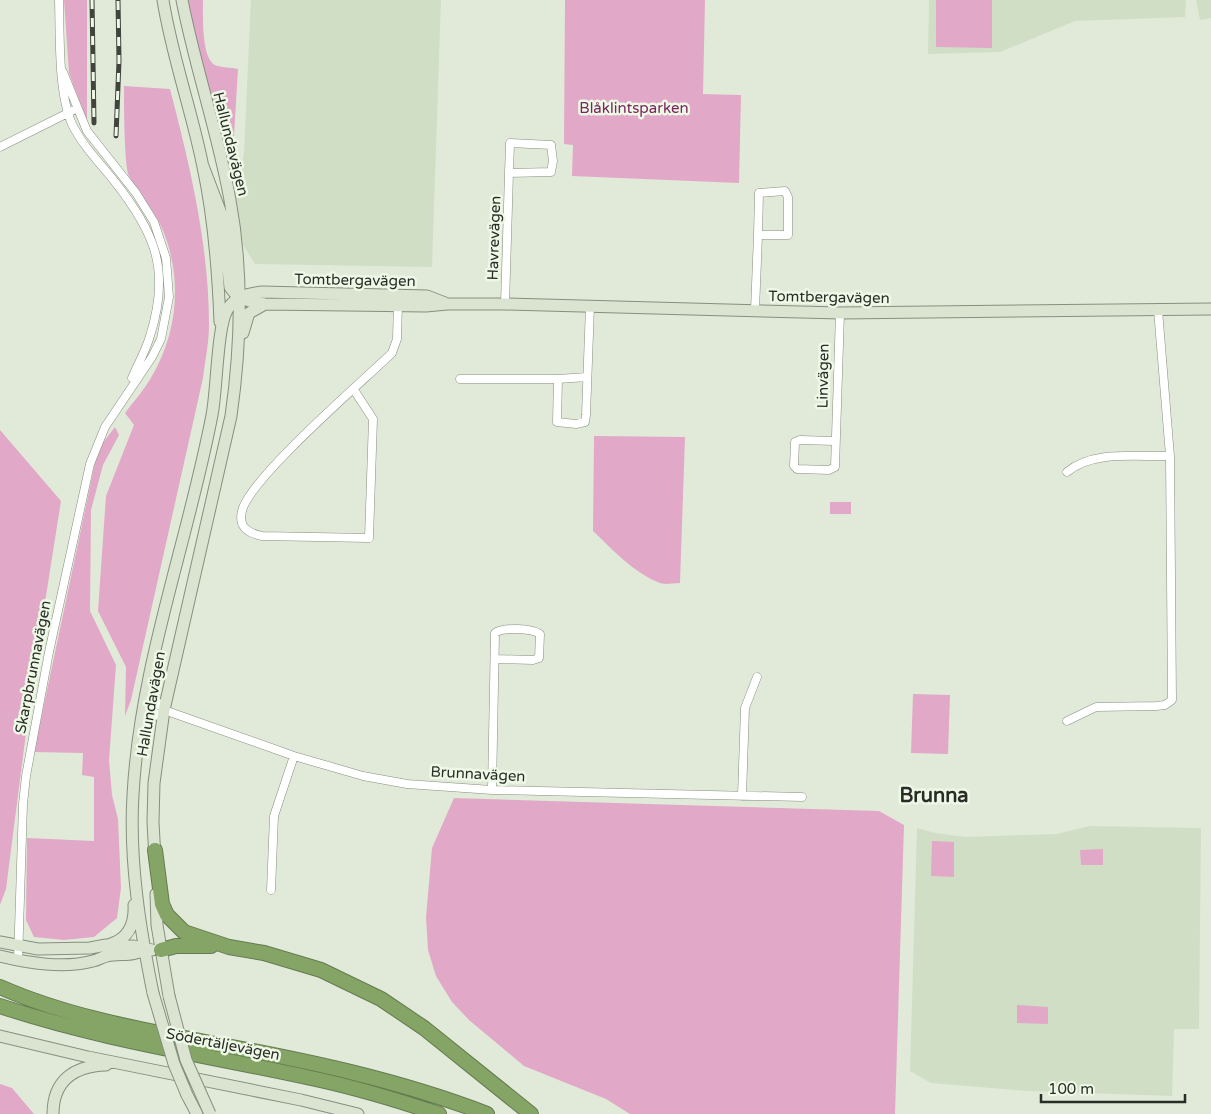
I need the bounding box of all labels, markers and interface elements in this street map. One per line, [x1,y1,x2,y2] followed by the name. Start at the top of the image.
[209,90,253,198] street label: Hallundavägen
[579,99,689,117] park label: Blåklintsparken
[484,195,504,281] street label: Havrevägen
[294,270,416,290] street label: Tomtbergavägen
[768,287,890,307] street label: Tomtbergavägen
[813,343,833,409] street label: Linvägen
[11,599,55,735] street label: Skarpbrunnavägen
[133,650,169,758] street label: Hallundavägen
[430,763,526,785] street label: Brunnavägen
[899,784,969,808] district label: Brunna
[165,1024,281,1064] street label: Södertäljevägen
[1041,1072,1185,1104] scale bar
[1048,1080,1094,1098] text: 100 m

